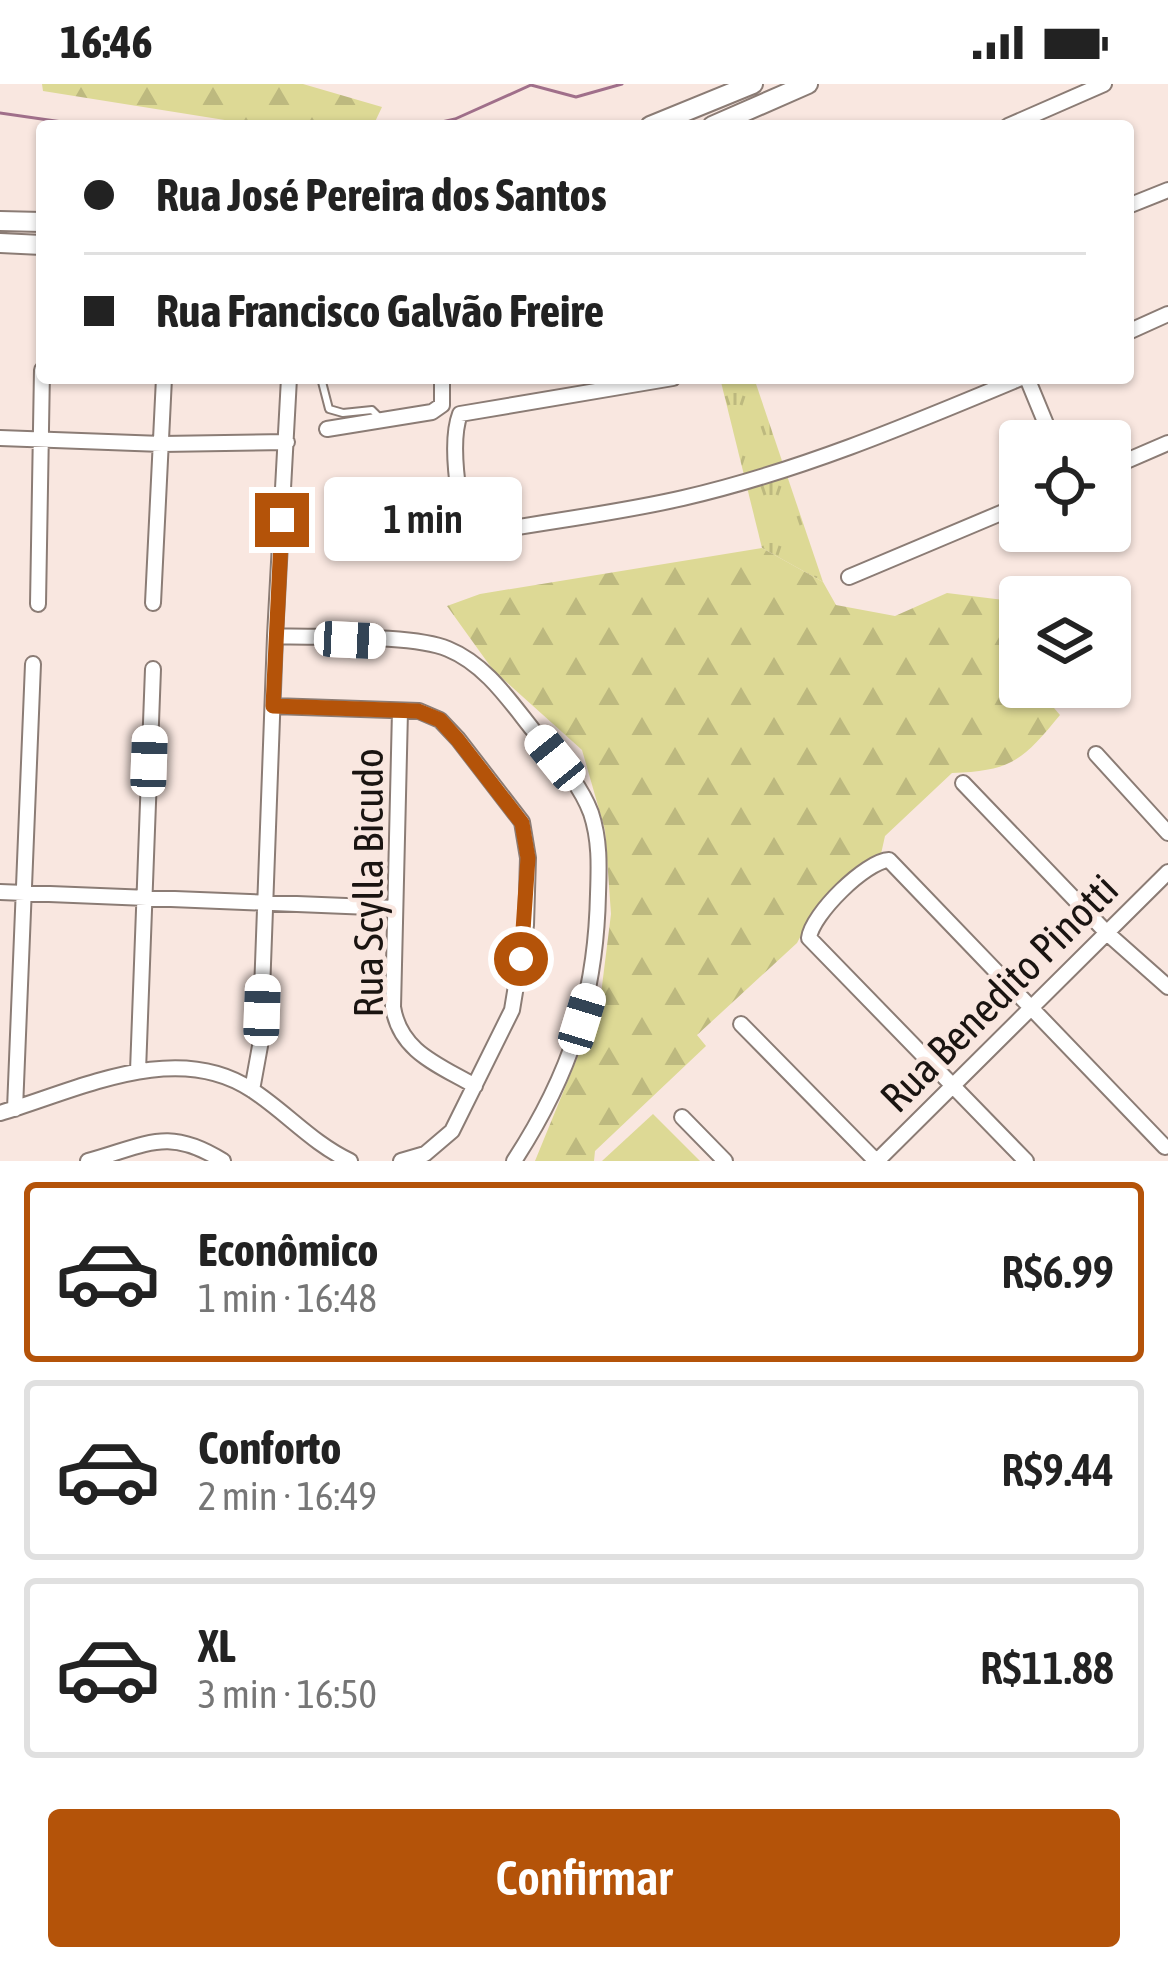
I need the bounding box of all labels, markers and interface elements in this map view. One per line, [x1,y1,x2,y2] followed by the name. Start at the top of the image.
[60,16,153,68] text: 16:46
[156,169,607,221] text: Rua José Pereira dos Santos
[156,285,604,337] text: Rua Francisco Galvão Freire
[999,420,1131,708] map controls
[999,420,1131,552] button: locate
[324,478,522,562] callout: 1 min
[255,493,309,547] route end
[383,497,463,541] text: 1 min
[999,576,1131,708] button: layers
[313,620,387,660] car
[518,719,592,797] car
[130,724,168,798] car
[344,748,392,1018] street label: Rua Scylla Bicudo
[871,865,1127,1121] street label: Rua Benedito Pinotti
[494,932,548,986] route start
[243,973,281,1047] car
[554,979,610,1059] car
[54,1218,162,1326] icon: car
[198,1224,379,1276] text: Econômico
[1001,1246,1114,1298] text: R$6.99
[198,1276,377,1320] text: 1 min · 16:48
[54,1416,162,1524] icon: car
[198,1422,341,1474] text: Conforto
[1001,1444,1114,1496] text: R$9.44
[198,1474,377,1518] text: 2 min · 16:49
[54,1614,162,1722] icon: car
[198,1620,236,1672] text: XL
[980,1642,1114,1694] text: R$11.88
[198,1672,377,1716] text: 3 min · 16:50
[48,1809,1120,1947] button: Confirmar

